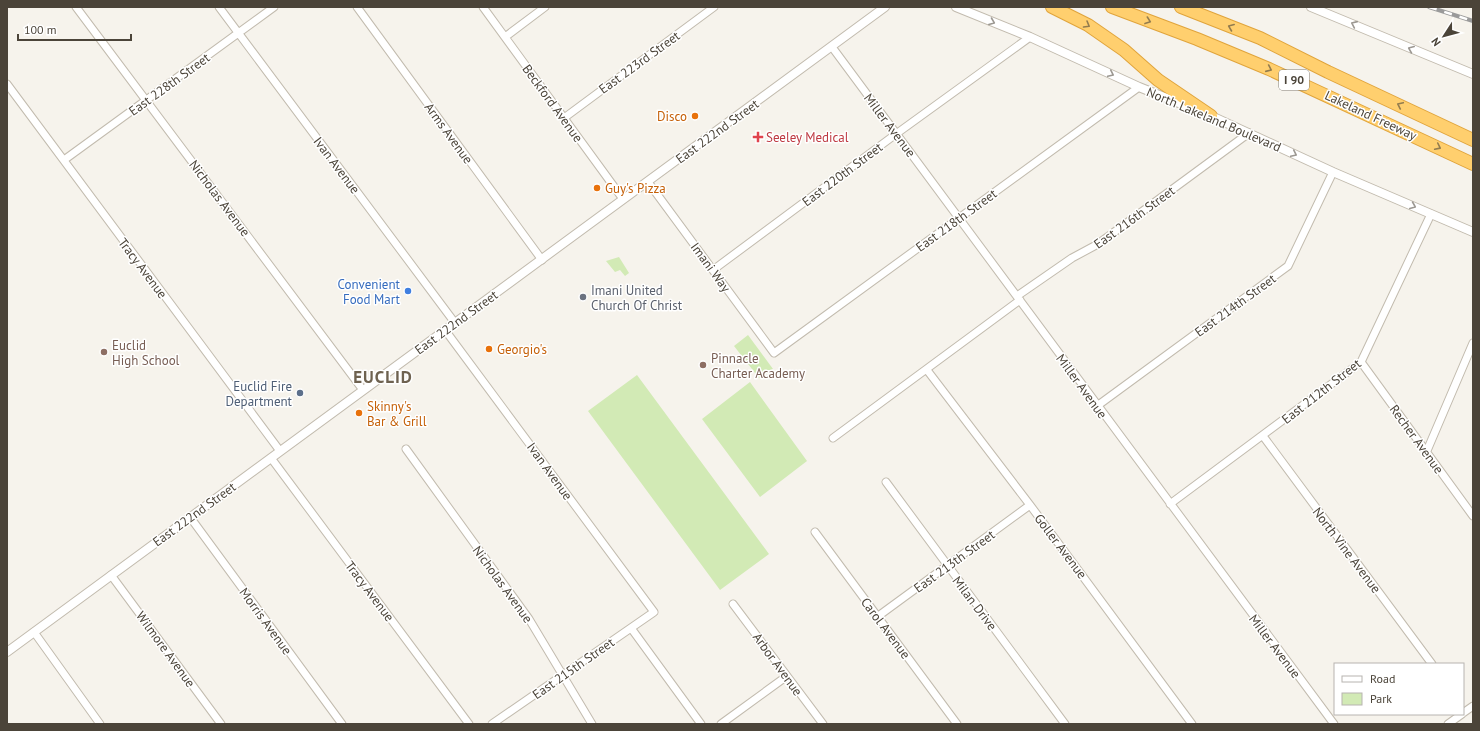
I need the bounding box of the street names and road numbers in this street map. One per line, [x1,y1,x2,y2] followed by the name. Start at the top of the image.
[595,27,684,98] street label: East 223rd Street
[125,49,214,120] street label: East 228th Street
[519,61,587,146] street label: Beckford Avenue
[1279,70,1309,90] road number: I 90
[1144,83,1284,156] street label: North Lakeland Boulevard
[1322,87,1419,144] street label: Lakeland Freeway
[860,90,919,161] street label: Miller Avenue
[672,95,763,167] street label: East 222nd Street
[421,99,477,167] street label: Arms Avenue
[310,133,364,197] street label: Ivan Avenue
[799,138,886,210] street label: East 220th Street
[185,157,254,240] street label: Nicholas Avenue
[1090,182,1179,253] street label: East 216th Street
[912,185,1001,256] street label: East 218th Street
[114,235,171,302] street label: Tracy Avenue
[687,239,734,295] street label: Imani Way
[1191,270,1280,341] street label: East 214th Street
[411,286,502,358] street label: East 222nd Street
[1052,351,1111,422] street label: Miller Avenue
[1278,355,1365,428] street label: East 212th Street
[1386,401,1447,477] street label: Recher Avenue
[523,439,576,503] street label: Ivan Avenue
[149,478,240,550] street label: East 222nd Street
[1309,504,1384,597] street label: North Vine Avenue
[1031,510,1091,582] street label: Goller Avenue
[910,526,999,597] street label: East 213th Street
[469,542,536,626] street label: Nicholas Avenue
[341,558,398,625] street label: Tracy Avenue
[949,573,1001,634] street label: Milan Drive
[236,584,296,658] street label: Morris Avenue
[857,594,914,662] street label: Carol Avenue
[132,608,199,691] street label: Wilmore Avenue
[1245,611,1304,682] street label: Miller Avenue
[749,629,806,699] street label: Arbor Avenue
[529,634,618,703] street label: East 215th Street

